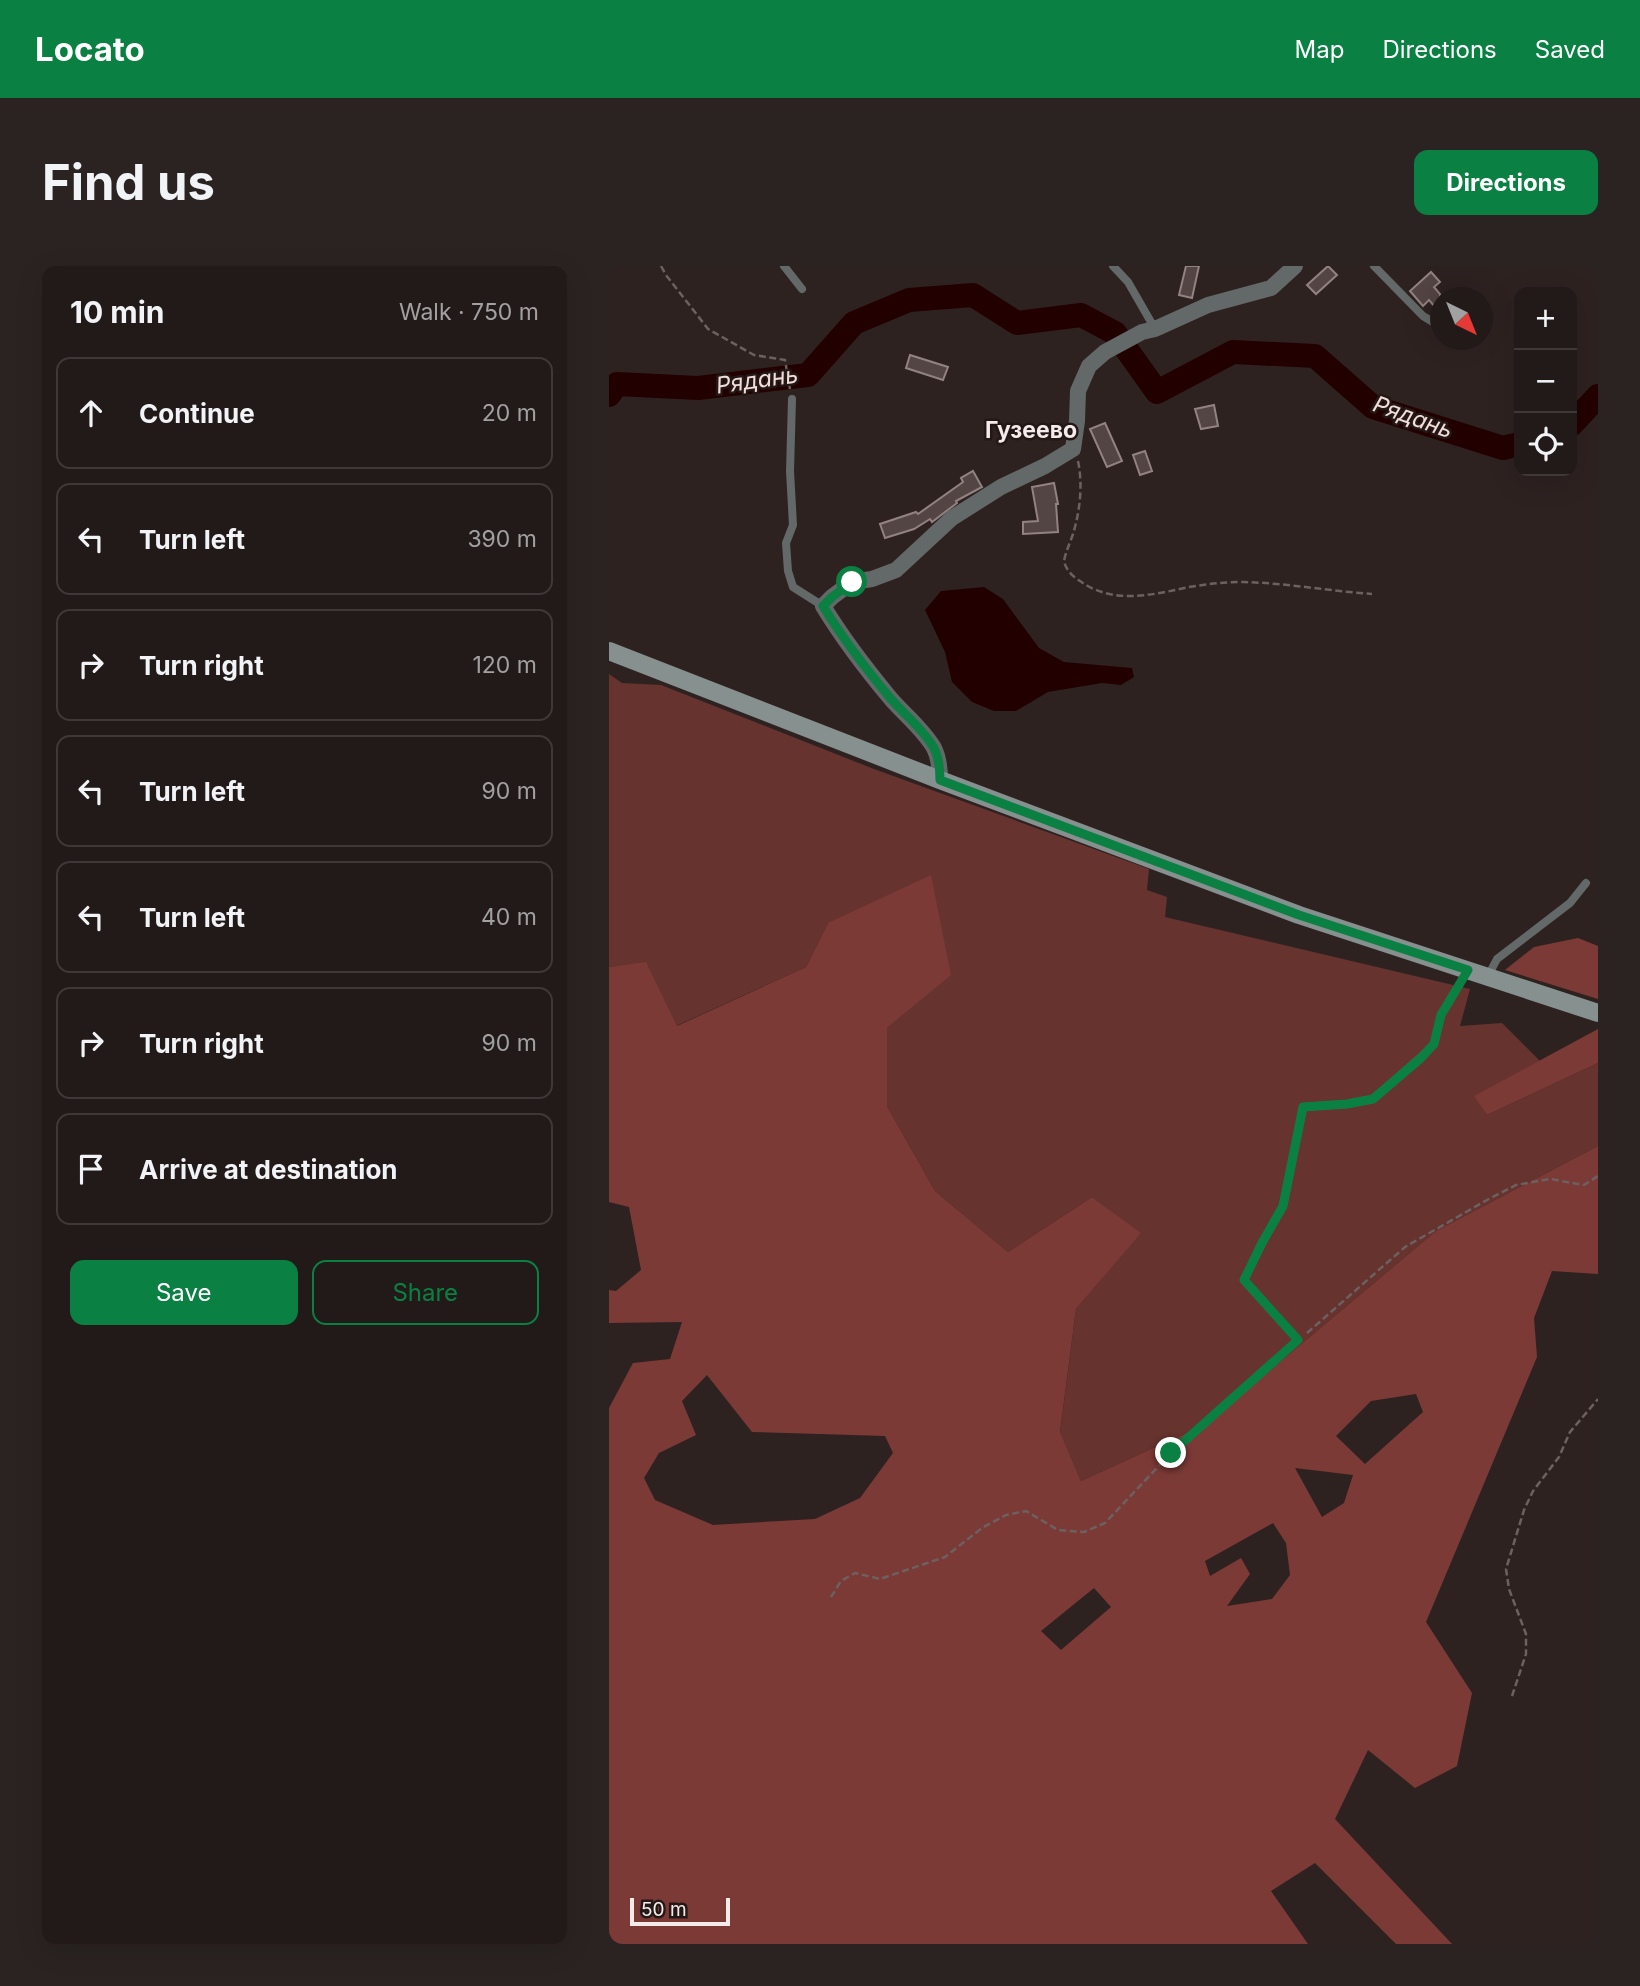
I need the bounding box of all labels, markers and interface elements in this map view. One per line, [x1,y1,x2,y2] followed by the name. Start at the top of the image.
[35,29,145,69] text: Locato
[1295,35,1344,64] text: Map
[1382,35,1497,64] text: Directions
[1535,35,1605,64] text: Saved
[1414,150,1598,215] button: Directions
[42,153,215,212] text: Find us
[1430,287,1493,350] north arrow
[1514,287,1577,476] map controls
[1514,287,1577,350] button: +
[70,294,164,330] text: 10 min
[399,298,539,326] text: Walk · 750 m
[1514,350,1577,413] button: −
[714,360,800,400] water label: Рядань
[1369,390,1457,444] water label: Рядань
[72,394,110,432] icon: ahead
[139,398,255,429] text: Continue
[482,399,537,427] text: 20 m
[1514,413,1577,476] button: locate
[985,416,1077,444] district label: Гузеево
[72,520,110,558] icon: left
[139,524,245,555] text: Turn left
[467,525,537,553] text: 390 m
[836,566,867,597] route start
[72,646,110,684] icon: right
[139,650,264,681] text: Turn right
[472,651,537,679] text: 120 m
[72,772,110,810] icon: left
[139,776,245,807] text: Turn left
[482,777,537,805] text: 90 m
[72,898,110,936] icon: left
[139,902,245,933] text: Turn left
[481,903,537,931] text: 40 m
[72,1024,110,1062] icon: right
[139,1028,264,1059] text: Turn right
[482,1029,537,1057] text: 90 m
[72,1150,110,1188] icon: arrive
[139,1154,398,1185] text: Arrive at destination
[70,1260,298,1325] button: Save
[312,1260,539,1325] button: Share
[1155,1437,1186,1468] route end
[630,1895,730,1927] scale bar
[641,1898,687,1921] text: 50 m

